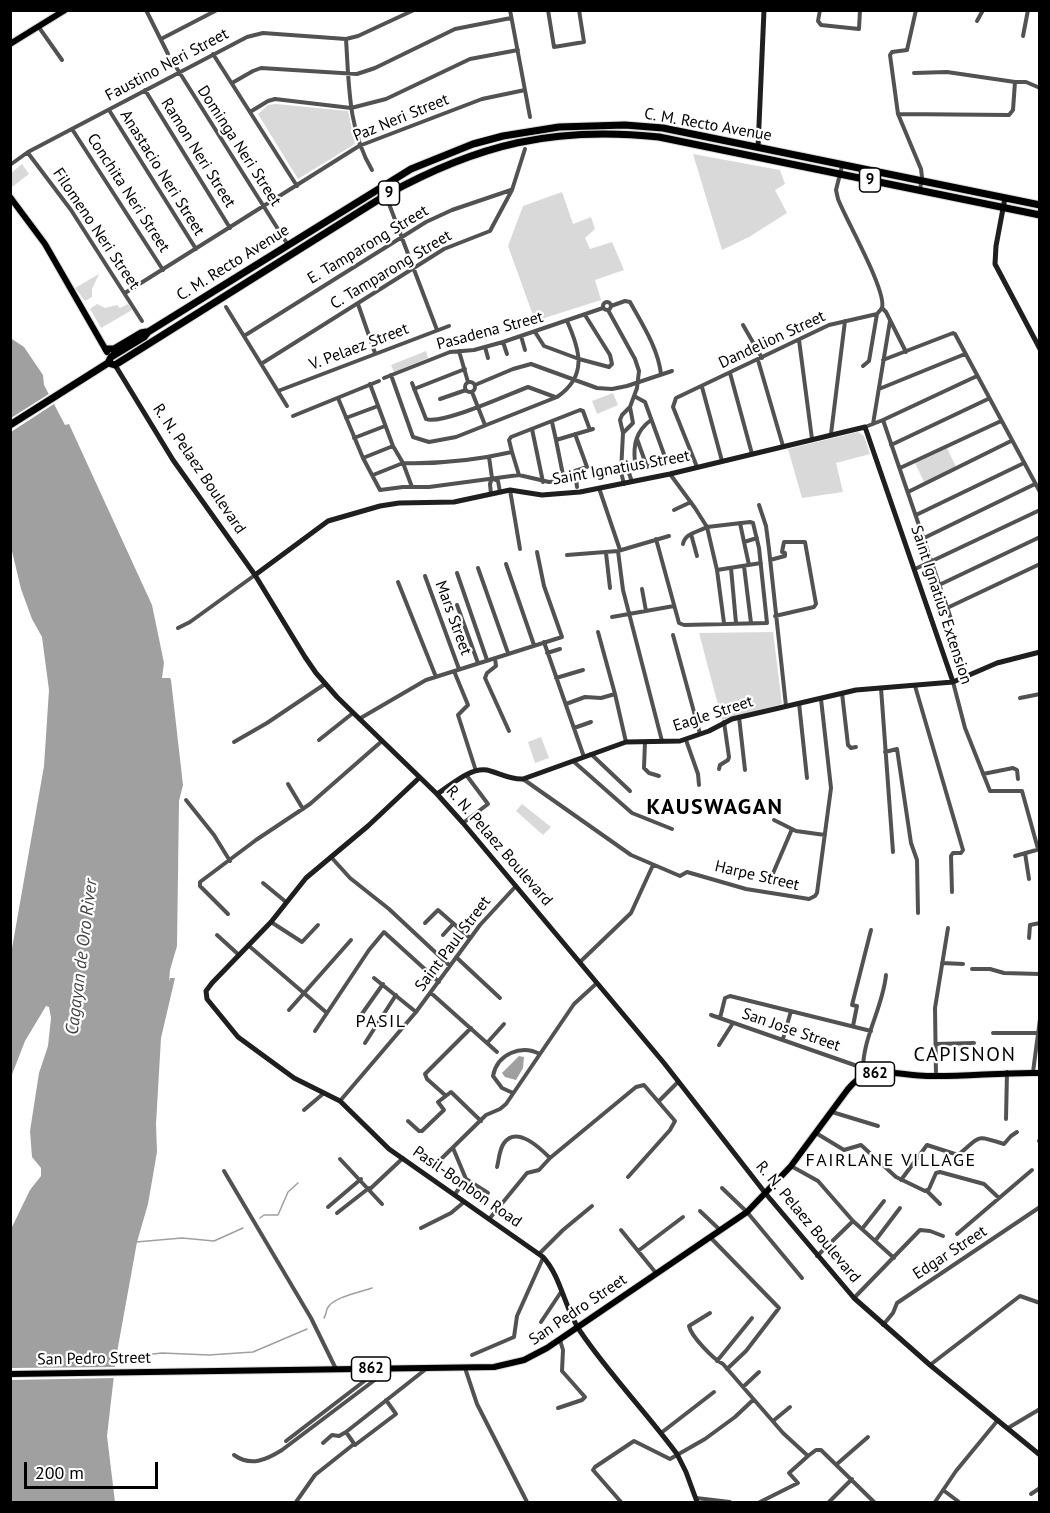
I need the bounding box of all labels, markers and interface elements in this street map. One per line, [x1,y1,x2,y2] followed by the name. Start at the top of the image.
[102,24,232,106] street label: Faustino Neri Street
[193,82,285,210] street label: Dominga Neri Street
[350,90,452,146] street label: Paz Neri Street
[157,95,239,211] street label: Ramon Neri Street
[643,104,773,146] street label: C. M. Recto Avenue
[116,107,208,239] street label: Anastacio Neri Street
[82,130,174,256] street label: Conchita Neri Street
[48,165,144,293] street label: Filomeno Neri Street
[860,168,880,192] road number: 9
[378,181,400,205] road number: 9
[304,201,432,289] street label: E. Tamparong Street
[173,221,293,305] street label: C. M. Recto Avenue
[327,226,455,314] street label: C. Tamparong Street
[716,307,828,373] street label: Dandelion Street
[435,308,545,354] street label: Pasadena Street
[307,319,411,375] street label: V. Pelaez Street
[148,400,250,538] street label: R. N. Pelaez Boulevard
[551,446,691,490] street label: Saint Ignatius Street
[906,523,976,687] street label: Saint Ignatius Extension
[431,578,475,658] street label: Mars Street
[671,692,755,736] street label: Eagle Street
[442,782,556,910] street label: R. N. Pelaez Boulevard
[646,795,784,821] district label: KAUSWAGAN
[713,857,801,895] street label: Harpe Street
[62,878,102,1036] water label: Cagayan de Oro River
[411,893,495,995] street label: Saint Paul Street
[739,1004,843,1056] street label: San Jose Street
[355,1011,407,1033] district label: PASIL
[914,1043,1016,1067] district label: CAPISNON
[856,1062,894,1086] road number: 862
[409,1142,525,1232] street label: Pasil-Bonbon Road
[805,1150,977,1172] district label: FAIRLANE VILLAGE
[752,1157,864,1287] street label: R. N. Pelaez Boulevard
[909,1222,991,1284] street label: Edgar Street
[525,1270,631,1350] street label: San Pedro Street
[37,1348,151,1370] street label: San Pedro Street
[352,1357,391,1381] road number: 862
[27,1450,160,1488] scale bar
[35,1461,84,1484] text: 200 m

